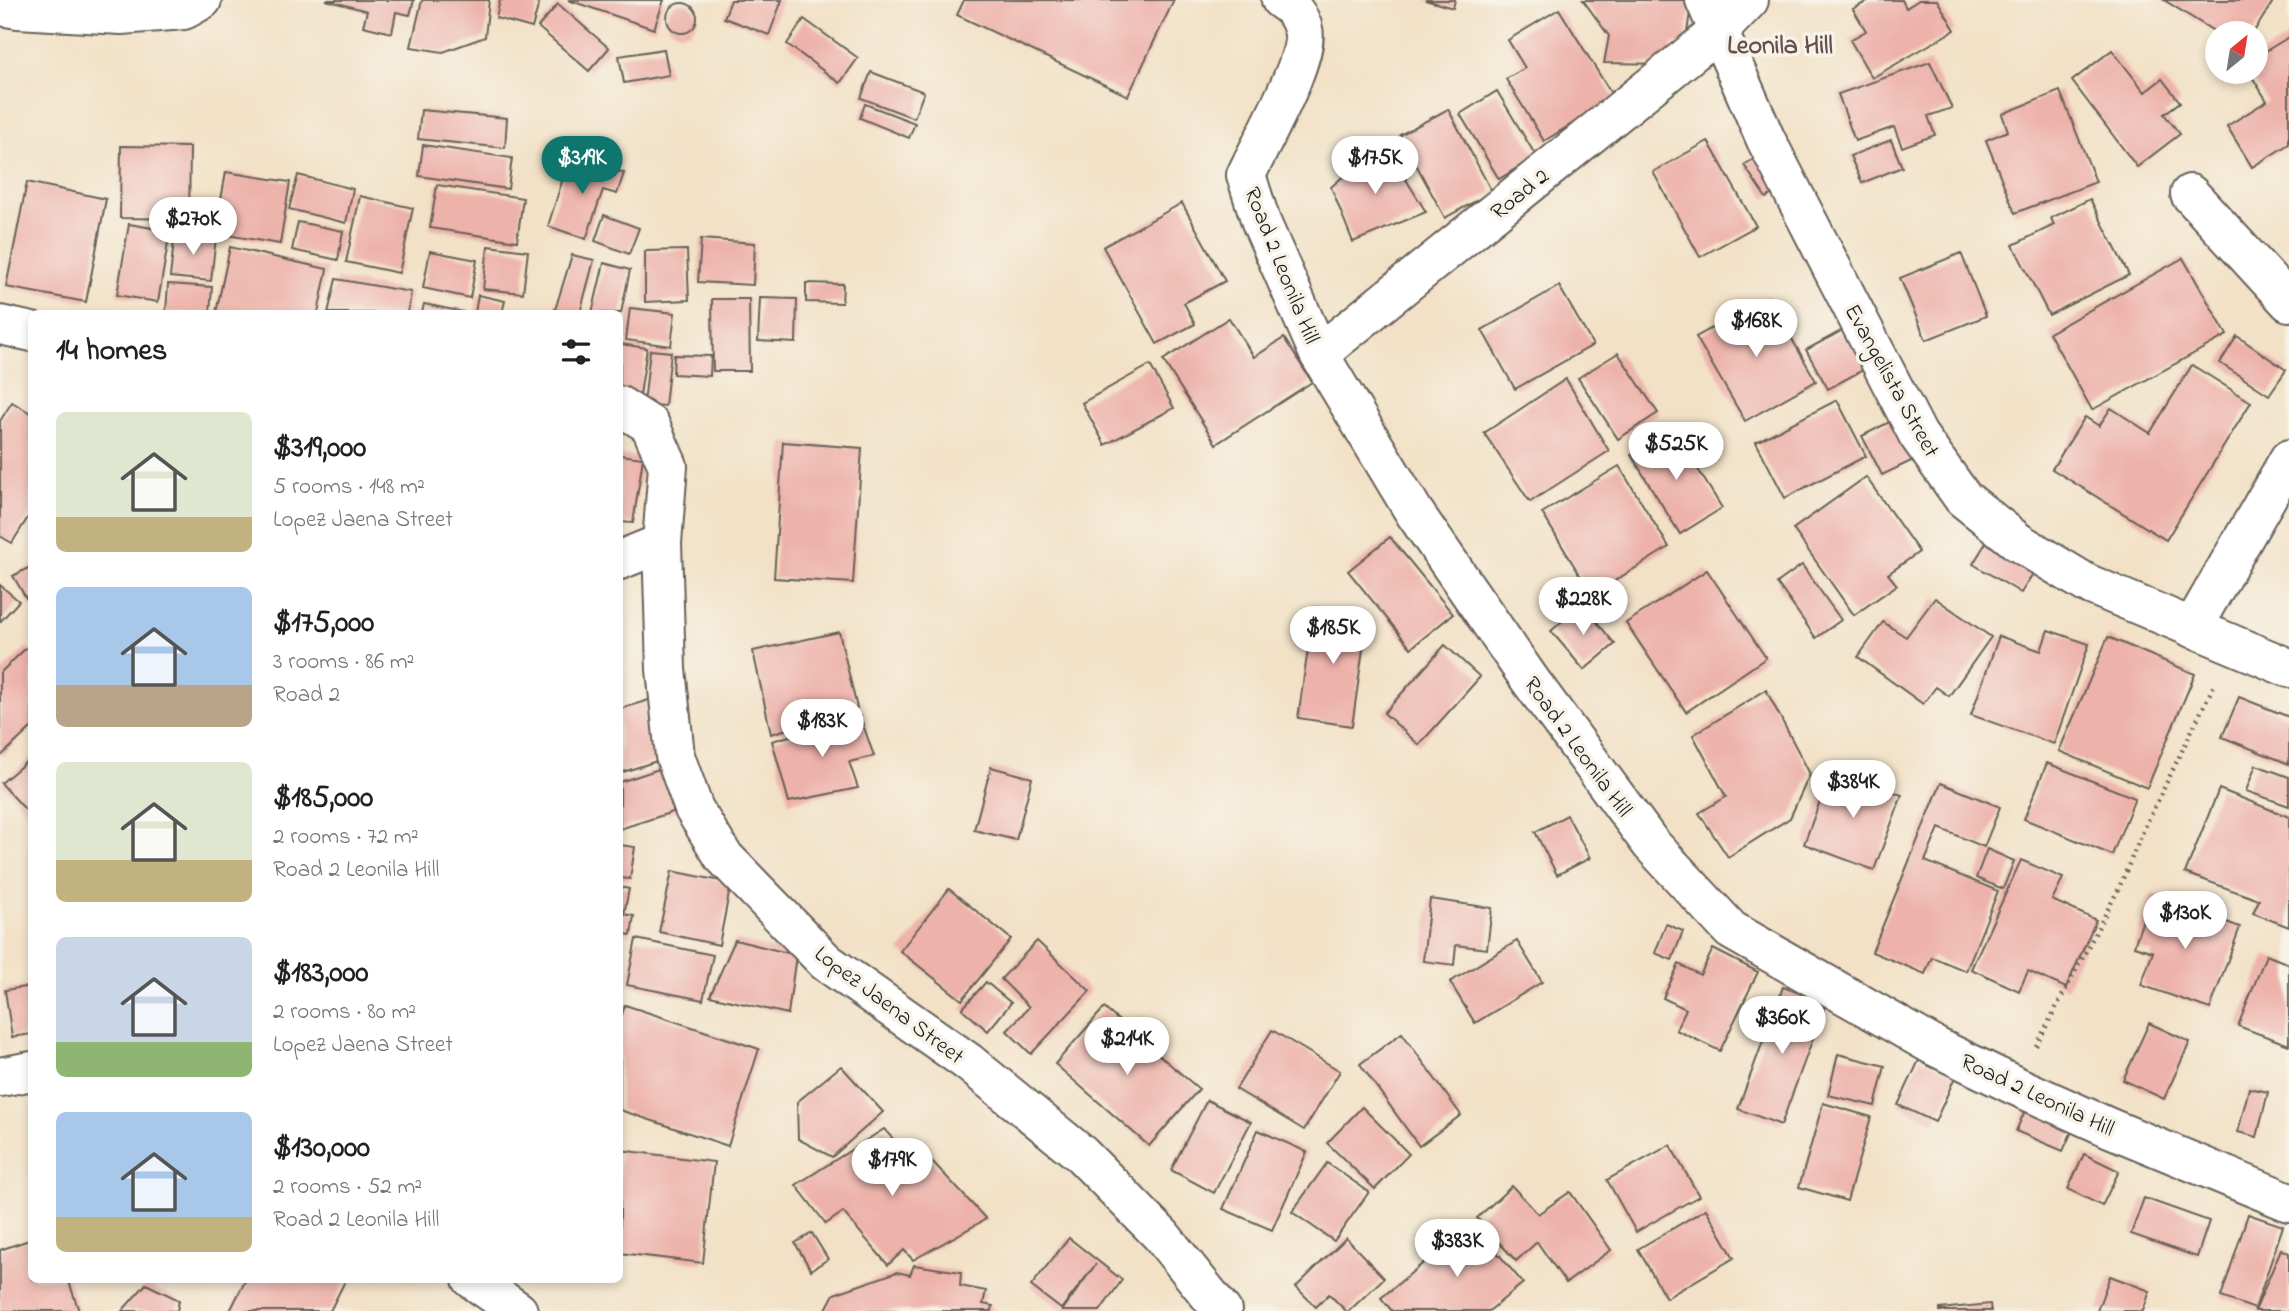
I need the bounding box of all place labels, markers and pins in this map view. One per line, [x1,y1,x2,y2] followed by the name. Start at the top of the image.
[533,136,631,196] pin: $319K
[1326,136,1424,196] pin: $175K
[144,198,242,257] pin: $270K
[1707,300,1805,359] pin: $168K
[1627,422,1725,482] pin: $525K
[1534,578,1632,637] pin: $228K
[1284,606,1382,666] pin: $185K
[773,700,871,759] pin: $183K
[1804,760,1902,820] pin: $384K
[2136,892,2234,951] pin: $130K
[1733,996,1831,1056] pin: $360K
[1078,1018,1176,1077] pin: $214K
[843,1138,941,1198] pin: $179K
[1408,1220,1506,1279] pin: $383K

